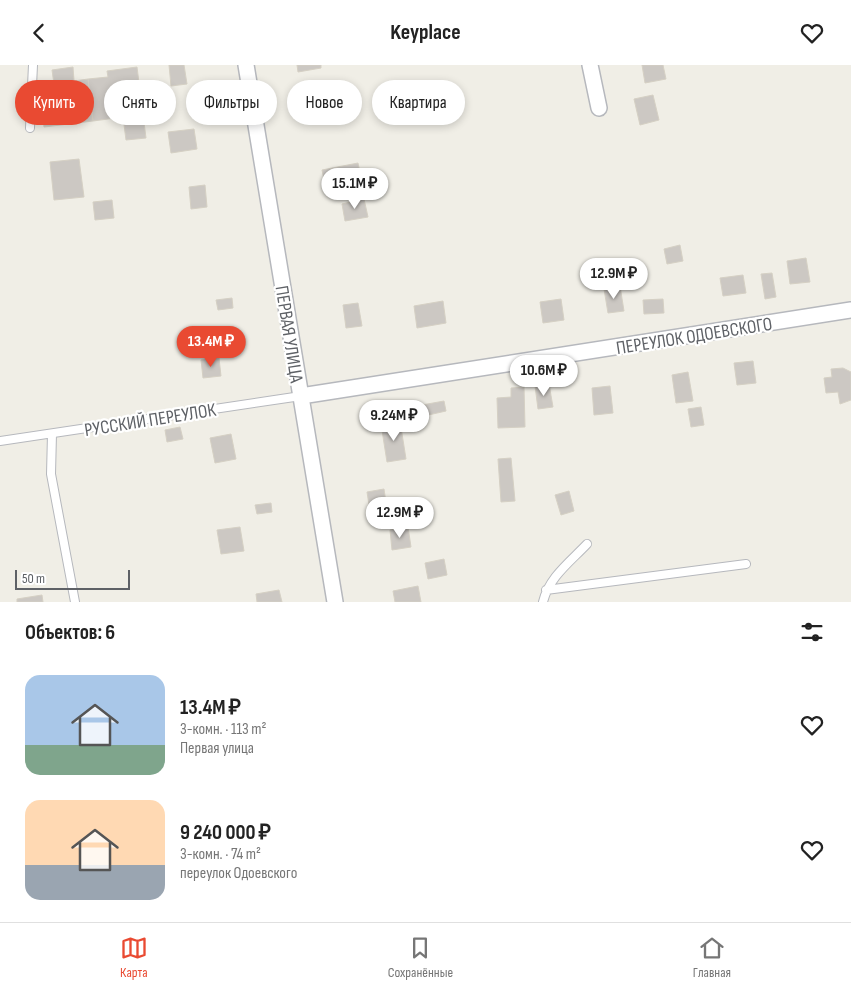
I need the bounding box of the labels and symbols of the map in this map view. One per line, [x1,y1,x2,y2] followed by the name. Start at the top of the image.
[309,167,401,210] pin: 15.1M ₽
[568,257,660,300] pin: 12.9M ₽
[269,284,308,385] street label: ПЕРВАЯ УЛИЦА
[615,313,774,360] street label: ПЕРЕУЛОК ОДОЕВСКОГО
[165,325,257,368] pin: 13.4M ₽
[498,355,590,397] pin: 10.6M ₽
[83,399,218,442] street label: РУССКИЙ ПЕРЕУЛОК
[348,399,440,442] pin: 9.24M ₽
[354,497,446,539] pin: 12.9M ₽
[15,567,130,590] scale bar

